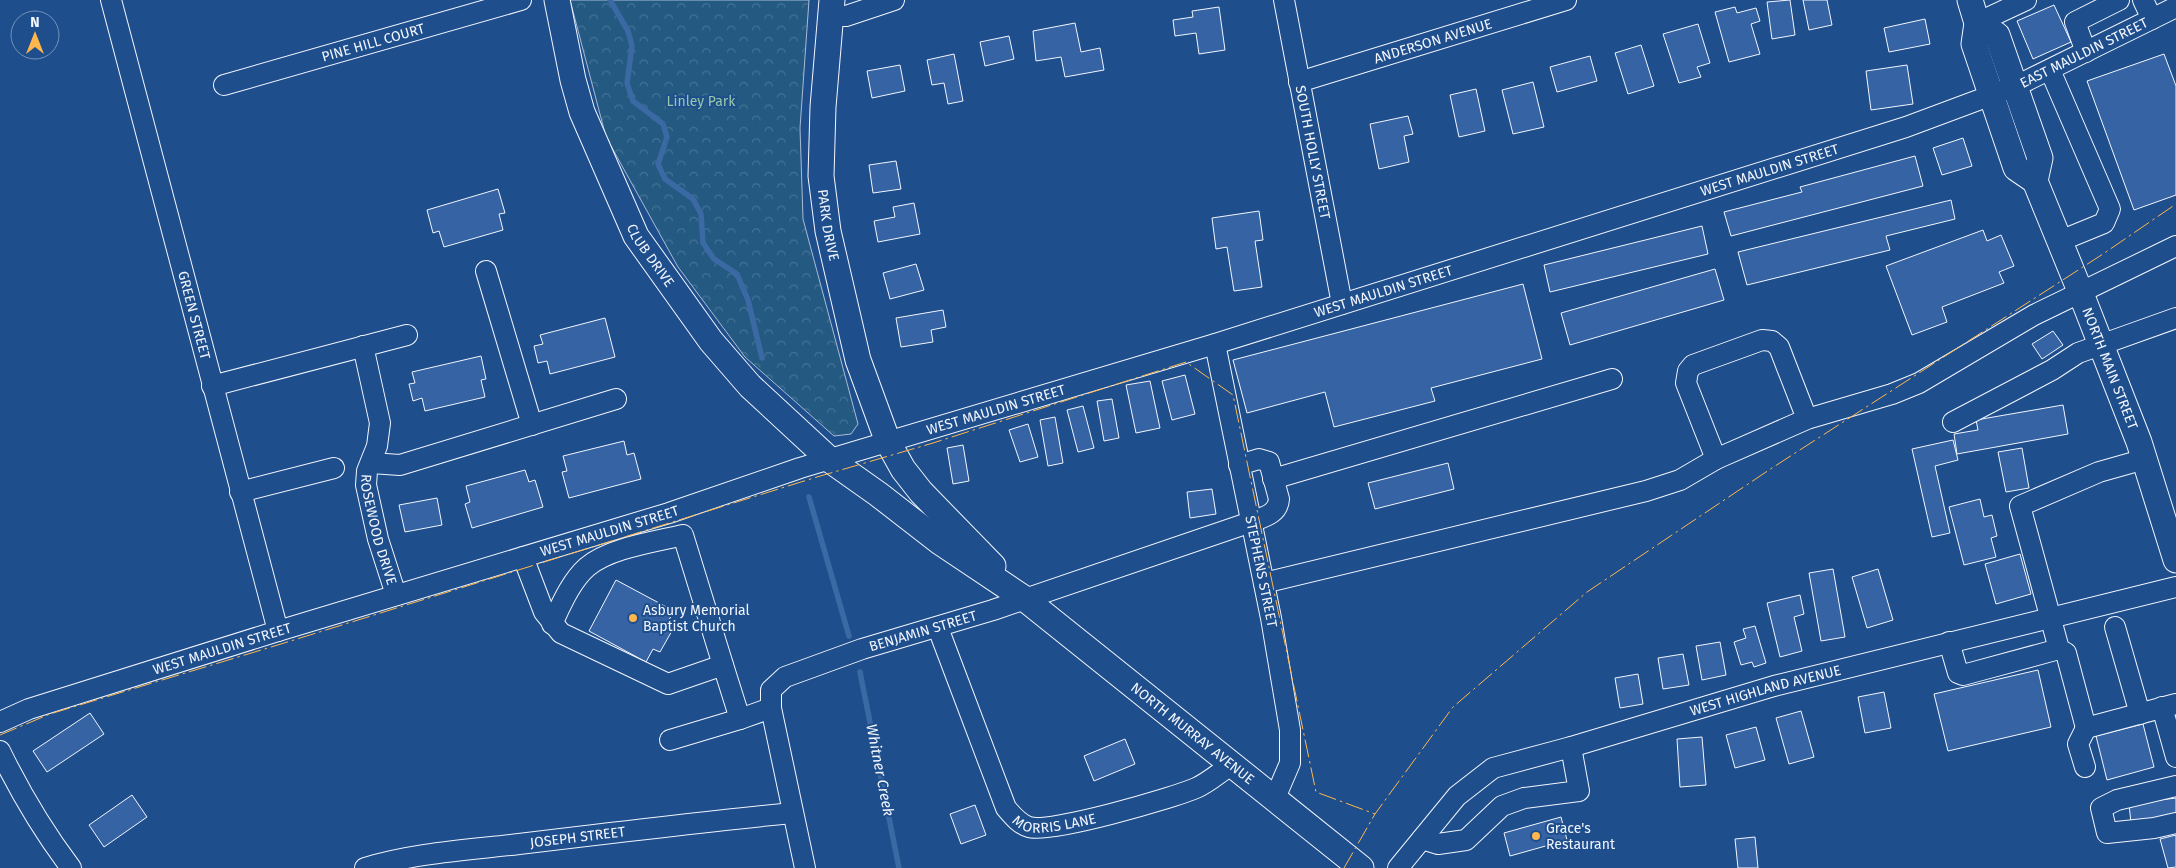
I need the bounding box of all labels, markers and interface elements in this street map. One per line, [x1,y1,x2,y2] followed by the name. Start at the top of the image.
[10,10,60,60] north arrow
[2017,13,2151,91] street label: EAST MAULDIN STREET
[30,14,40,31] text: N
[1372,15,1494,67] street label: ANDERSON AVENUE
[320,19,427,65] street label: PINE HILL COURT
[1292,84,1334,221] street label: SOUTH HOLLY STREET
[667,93,736,110] park label: Linley Park
[1698,140,1842,200] street label: WEST MAULDIN STREET
[814,188,843,263] street label: PARK DRIVE
[623,221,678,290] street label: CLUB DRIVE
[1312,261,1455,321] street label: WEST MAULDIN STREET
[175,269,214,362] street label: GREEN STREET
[2079,305,2142,432] street label: NORTH MAIN STREET
[924,381,1068,438] street label: WEST MAULDIN STREET
[357,473,401,587] street label: ROSEWOOD DRIVE
[538,502,682,560] street label: WEST MAULDIN STREET
[1242,514,1281,629] street label: STEPHENS STREET
[643,602,750,635] place label: Asbury Memorial Baptist Church
[867,607,979,655] street label: BENJAMIN STREET
[627,612,639,624] marker: Asbury Memorial Baptist Church
[151,619,294,678] street label: WEST MAULDIN STREET
[1688,661,1843,719] street label: WEST HIGHLAND AVENUE
[1128,679,1258,788] street label: NORTH MURRAY AVENUE
[862,722,898,818] water label: Whitner Creek
[1009,810,1098,836] street label: MORRIS LANE
[1546,820,1616,853] place label: Grace's Restaurant
[529,823,627,851] street label: JOSEPH STREET
[1530,830,1542,842] marker: Grace's Restaurant

